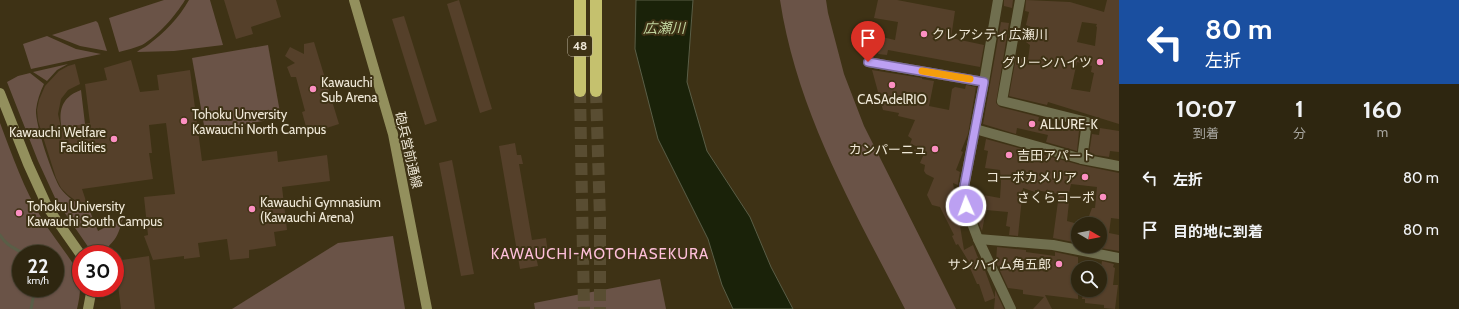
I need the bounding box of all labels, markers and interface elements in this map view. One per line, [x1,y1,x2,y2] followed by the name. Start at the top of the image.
[1205,12,1272,46] text: 80 m
[1139,16,1191,68] icon: left
[643,19,687,37] water label: 広瀬川
[851,21,885,62] pin
[932,26,1048,42] place label: クレアシティ広瀬川
[857,27,879,49] icon: arrive
[919,29,929,39] marker: クレアシティ広瀬川
[568,36,592,56] road number: 48
[1205,50,1241,72] text: 左折
[1002,54,1092,70] place label: グリーンハイツ
[1095,57,1105,67] marker: グリーンハイツ
[321,74,378,105] place label: Kawauchi Sub Arena
[887,80,897,90] marker: CASAdelRIO
[308,84,318,94] marker: Kawauchi Sub Arena
[857,91,927,107] place label: CASAdelRIO
[1176,94,1236,123] text: 10:07
[1295,94,1304,123] text: 1
[1363,95,1402,124] text: 160
[192,106,327,137] place label: Tohoku Unversity Kawauchi North Campus
[392,110,426,190] street label: 砲兵営前通線
[179,116,189,126] marker: Tohoku Unversity Kawauchi North Campus
[1040,116,1099,132] place label: ALLURE-K
[1027,119,1037,129] marker: ALLURE-K
[9,124,107,155] place label: Kawauchi Welfare Facilities
[1377,124,1388,140] text: m
[1193,125,1219,141] text: 到着
[1293,125,1306,141] text: 分
[109,134,119,144] marker: Kawauchi Welfare Facilities
[849,141,927,157] place label: カンパーニュ
[930,144,940,154] marker: カンパーニュ
[1017,147,1095,163] place label: 吉田アパート
[1004,150,1014,160] marker: 吉田アパート
[1139,167,1161,189] icon: left
[986,169,1077,185] place label: コーポカメリア
[1403,169,1439,187] text: 80 m
[1173,171,1203,189] text: 左折
[1080,172,1090,182] marker: コーポカメリア
[945,185,987,227] position arrow
[1017,189,1095,205] place label: さくらコーポ
[1098,192,1108,202] marker: さくらコーポ
[260,194,381,225] place label: Kawauchi Gymnasium (Kawauchi Arena)
[27,198,163,229] place label: Tohoku University Kawauchi South Campus
[247,204,257,214] marker: Kawauchi Gymnasium (Kawauchi Arena)
[14,208,24,218] marker: Tohoku University Kawauchi South Campus
[1071,217,1107,253] north arrow
[1071,217,1107,297] map controls
[1139,219,1161,241] icon: arrive
[1403,221,1439,239] text: 80 m
[1173,223,1263,241] text: 目的地に到着
[72,245,124,297] speed limit sign: 30
[491,245,709,263] district label: KAWAUCHI-MOTOHASEKURA
[27,254,49,278] text: 22
[948,256,1051,272] place label: サンハイム角五郎
[1054,259,1064,269] marker: サンハイム角五郎
[1071,261,1107,297] button: search
[27,274,49,287] text: km/h

